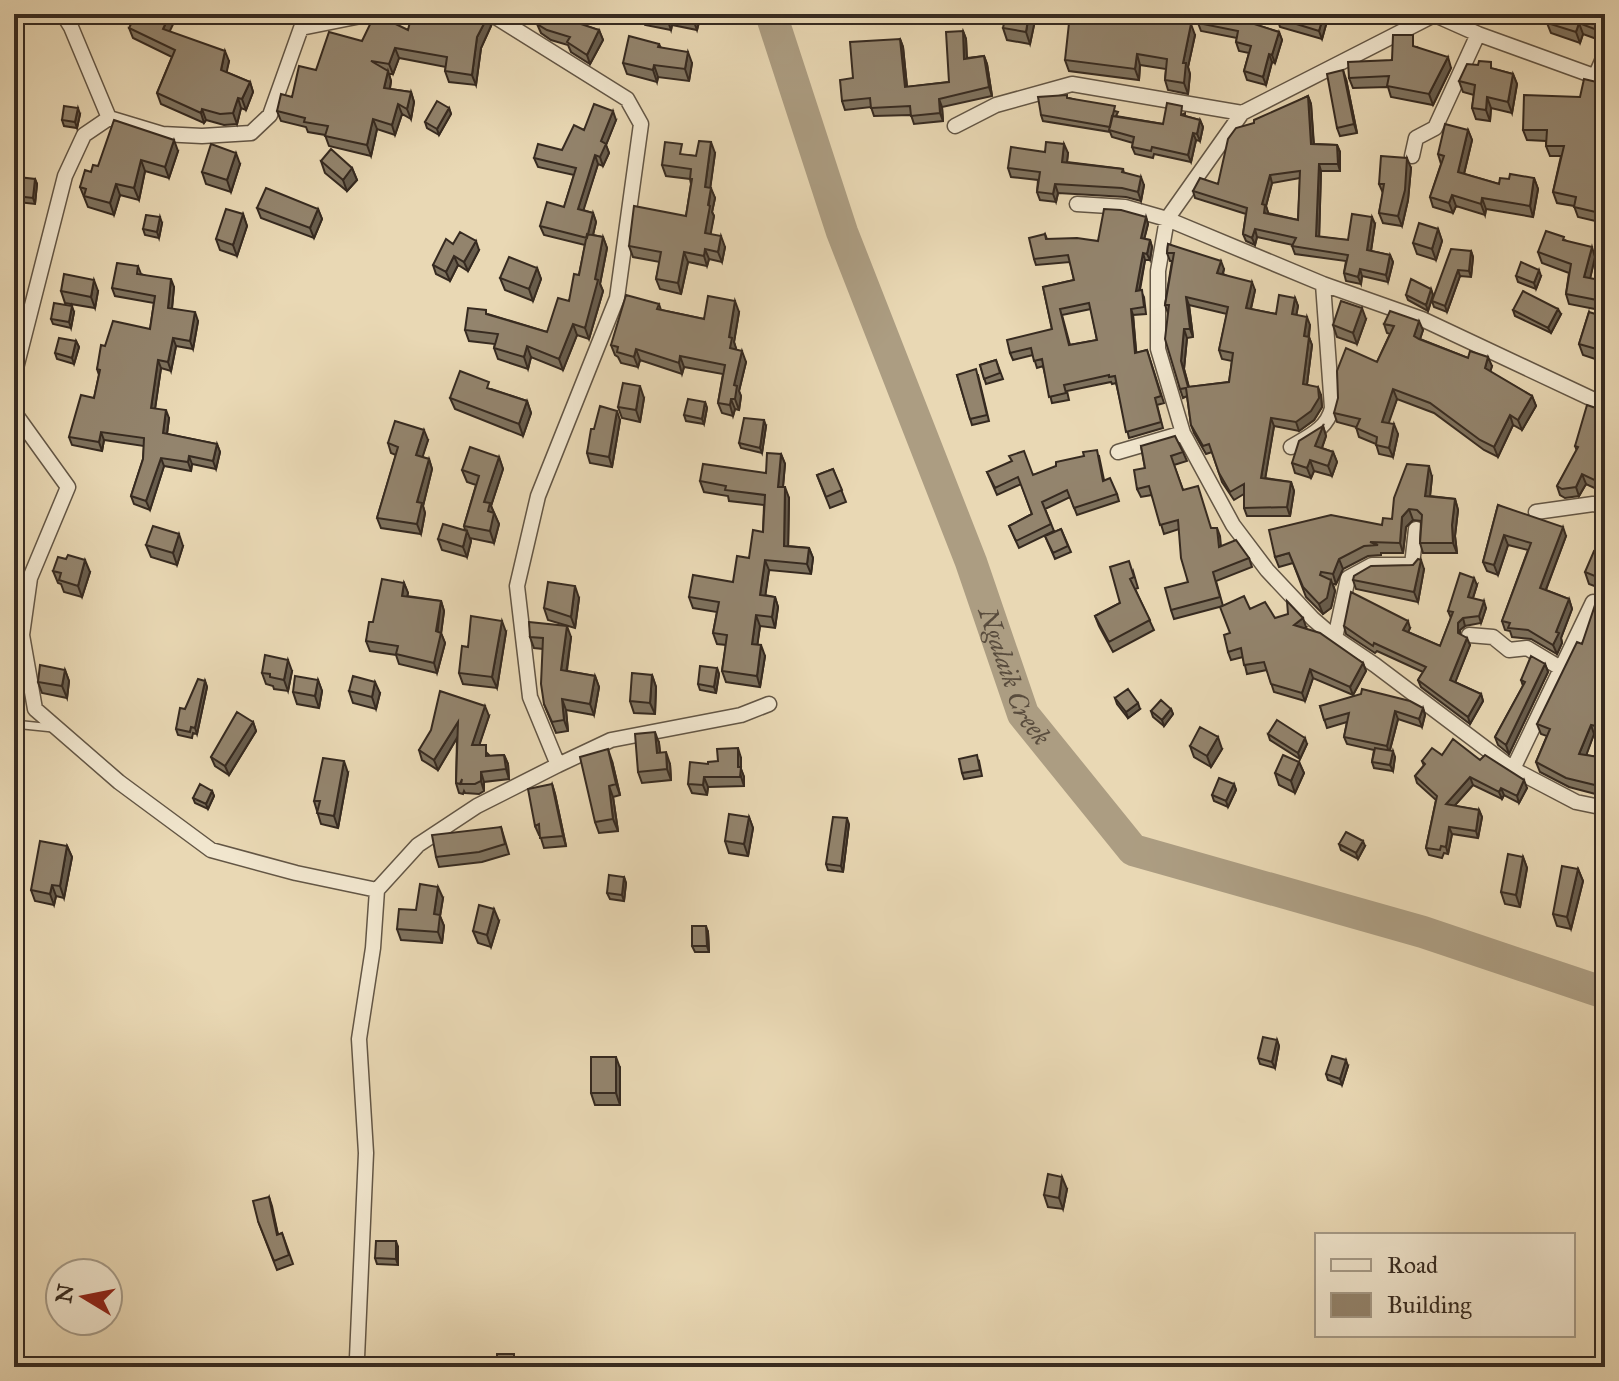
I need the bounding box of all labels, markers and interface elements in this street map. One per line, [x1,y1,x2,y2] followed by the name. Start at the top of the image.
[971,601,1058,752] water label: Ngalaik Creek
[1315,1233,1575,1337] legend
[1387,1250,1438,1280] text: Road
[44,1257,124,1337] north arrow
[50,1282,80,1305] text: N
[1387,1290,1472,1320] text: Building

